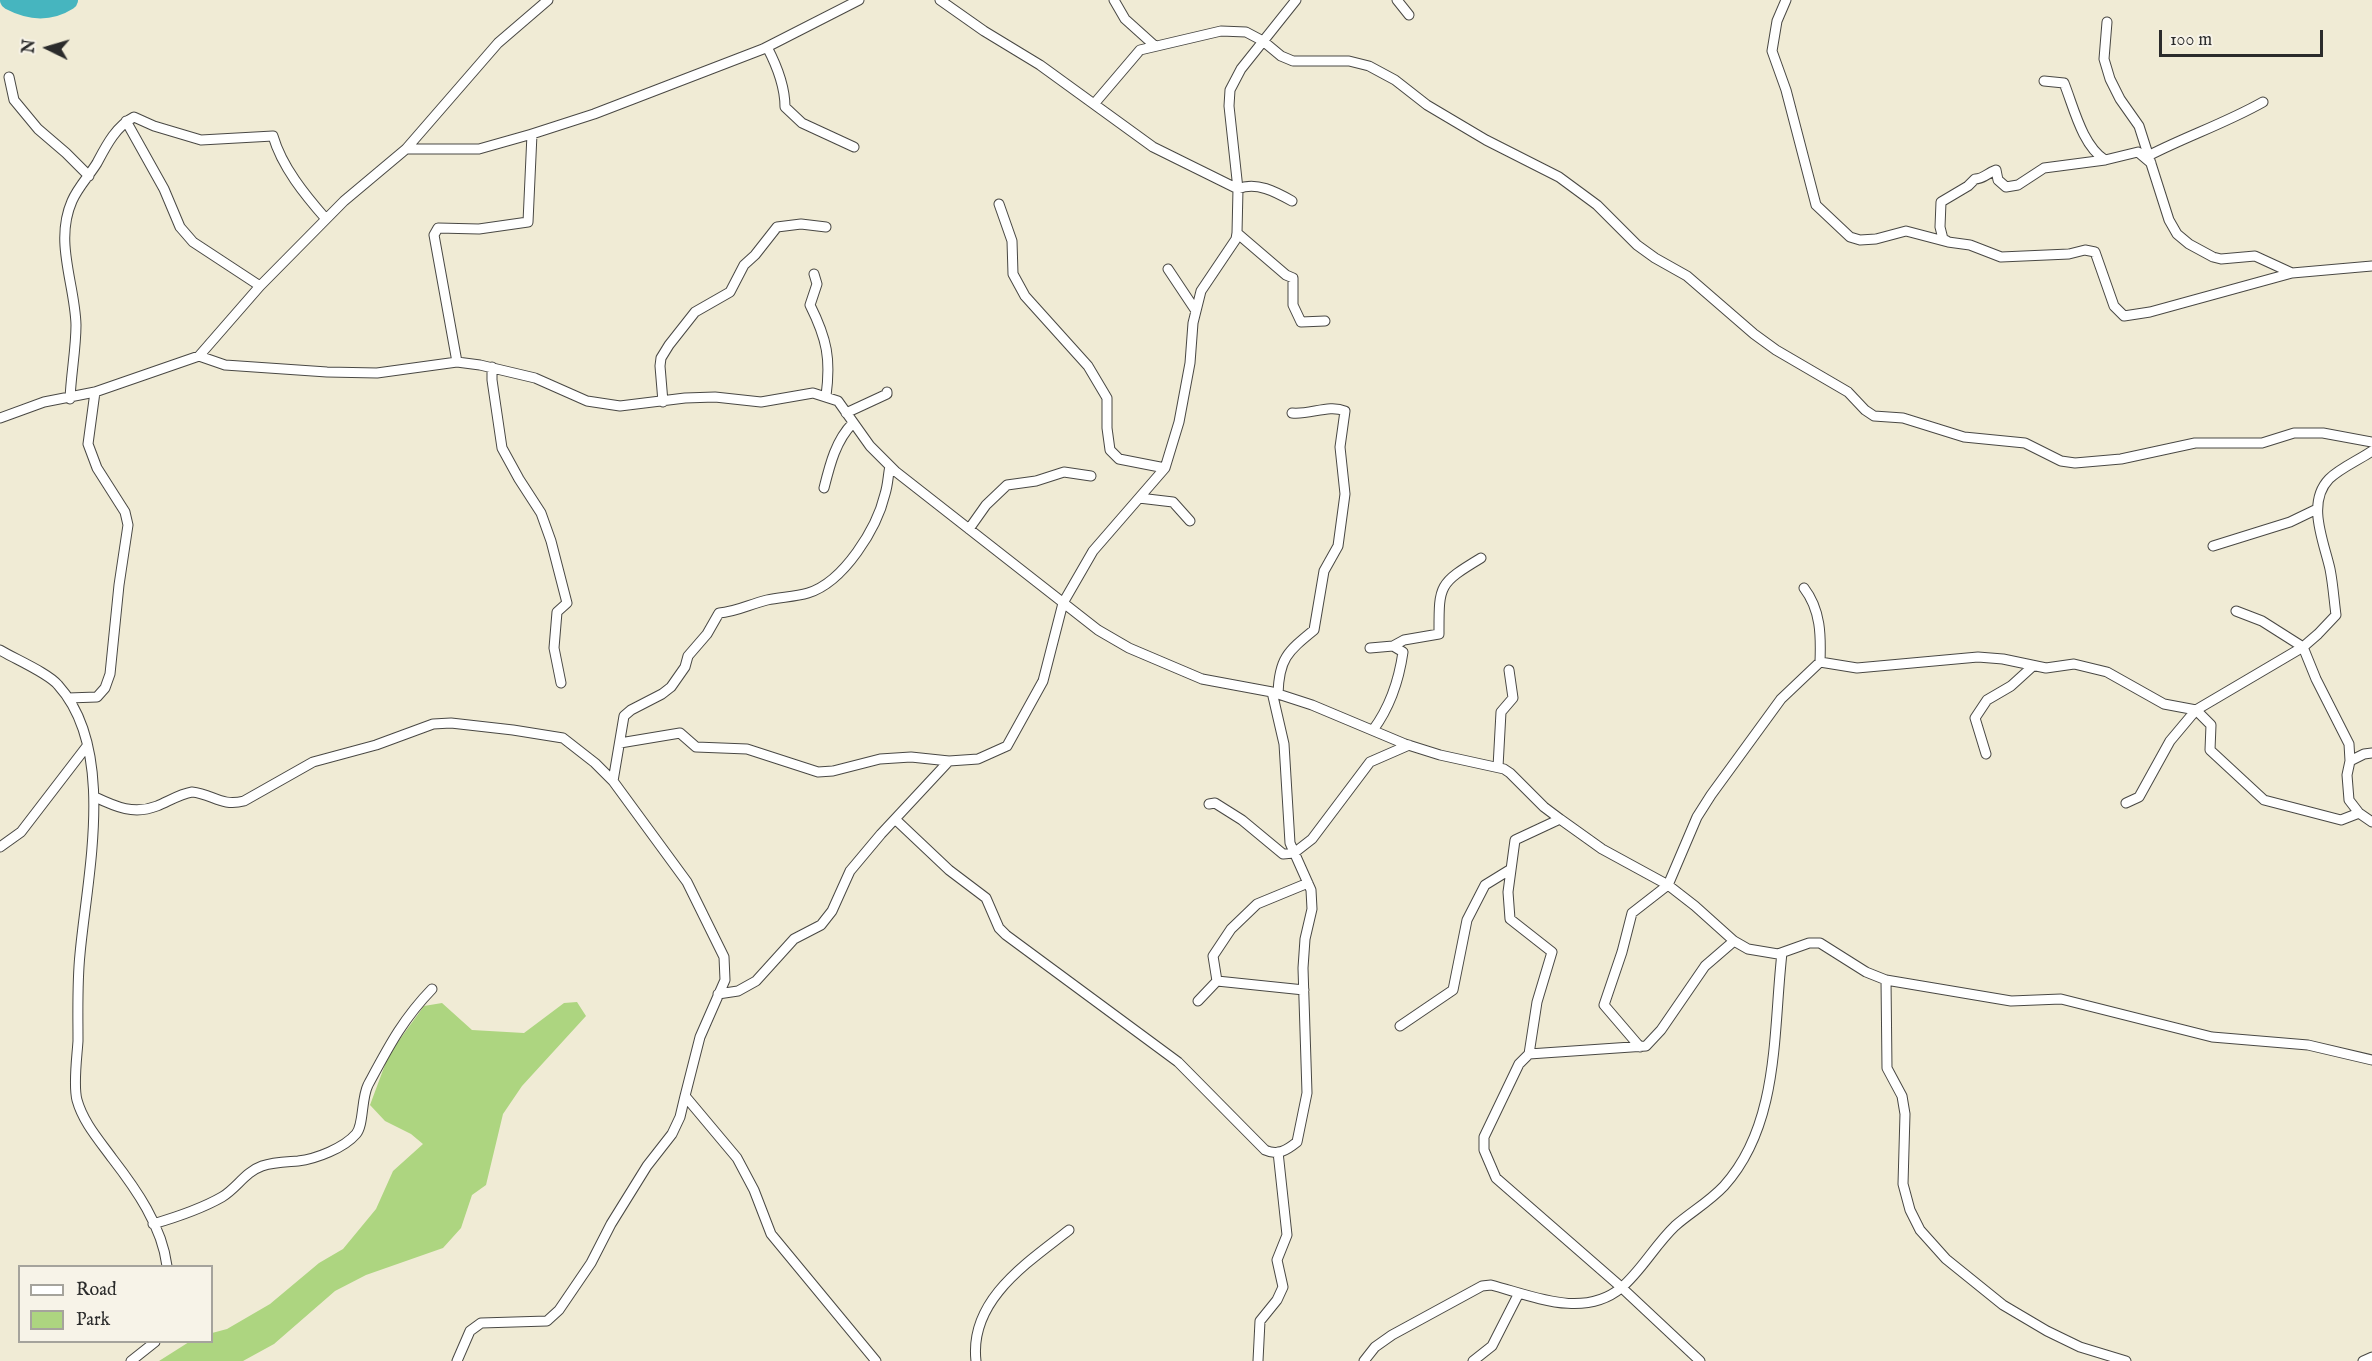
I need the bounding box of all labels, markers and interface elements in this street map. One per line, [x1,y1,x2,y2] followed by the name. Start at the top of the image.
[18,18,78,78] north arrow
[2162,18,2326,56] scale bar
[2170,29,2212,52] text: 100 m
[20,39,41,54] text: N
[18,1265,213,1343] legend
[76,1279,117,1302] text: Road
[76,1309,110,1332] text: Park

